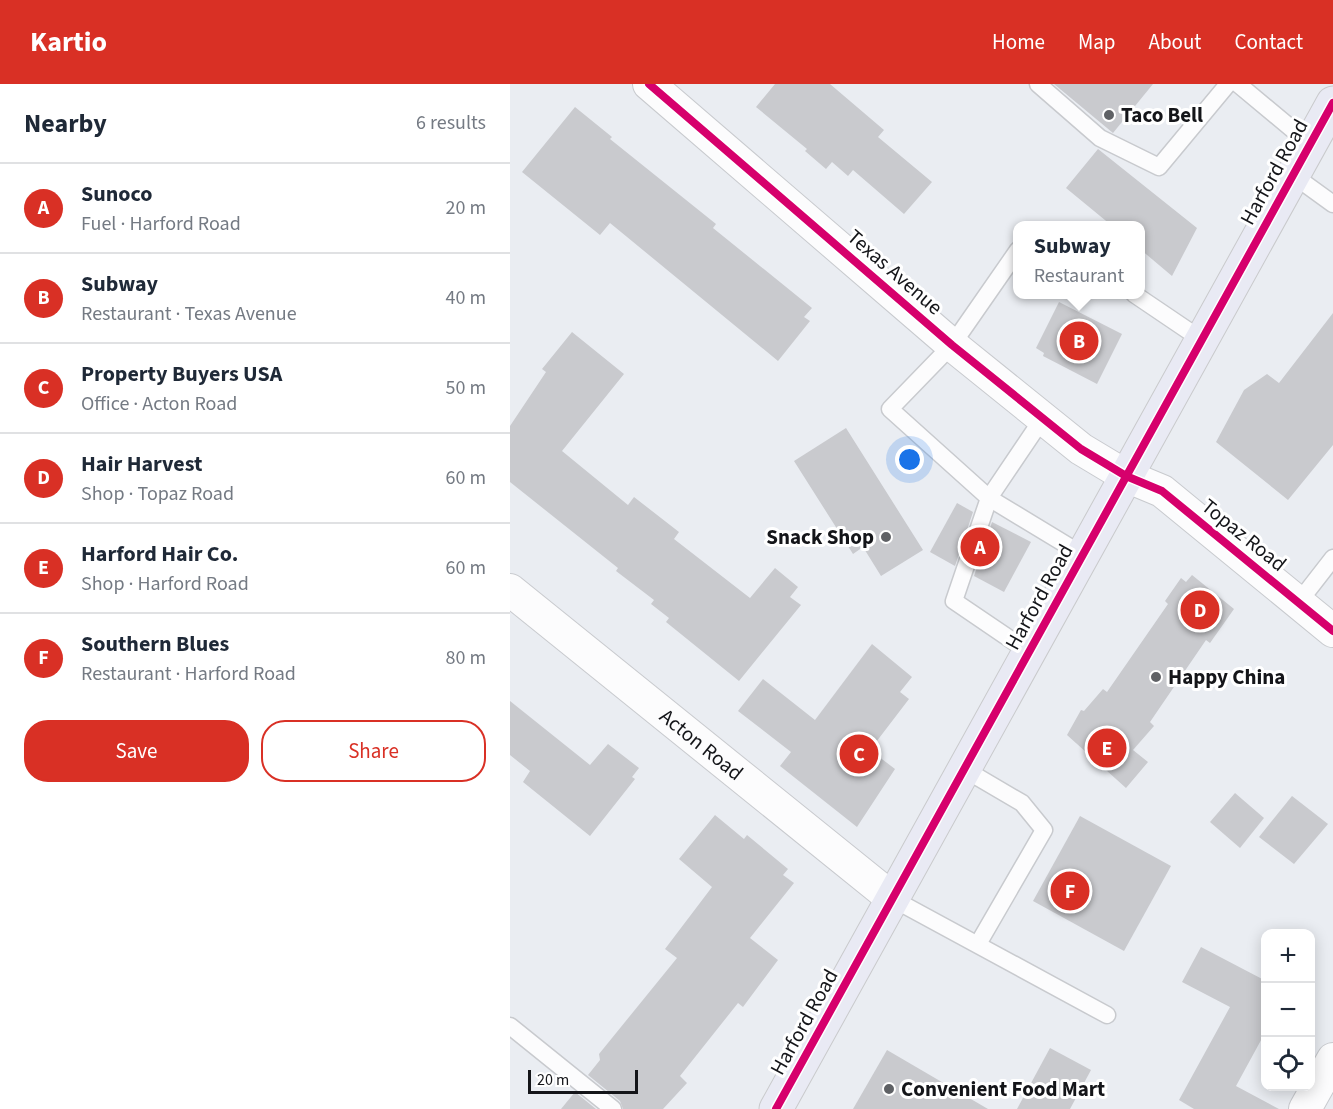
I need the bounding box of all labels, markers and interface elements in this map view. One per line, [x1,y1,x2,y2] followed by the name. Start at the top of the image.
[30,22,107,62] text: Kartio
[992,27,1045,57] text: Home
[1078,27,1116,57] text: Map
[1149,27,1201,57] text: About
[1234,27,1303,57] text: Contact
[1121,100,1203,130] place label: Taco Bell
[24,105,107,142] text: Nearby
[1102,108,1116,122] marker: Taco Bell
[416,109,486,137] text: 6 results
[1233,114,1315,230] street label: Harford Road
[81,178,152,210] text: Sunoco
[38,194,49,222] text: A
[446,194,486,222] text: 20 m
[81,210,241,238] text: Fuel · Harford Road
[1013,221,1145,299] popup
[841,222,949,322] street label: Texas Avenue
[1034,230,1111,262] text: Subway
[1034,262,1124,290] text: Restaurant
[81,268,158,300] text: Subway
[37,284,50,312] text: B
[446,284,486,312] text: 40 m
[81,300,297,328] text: Restaurant · Texas Avenue
[1060,318,1098,364] pin: B
[81,358,282,390] text: Property Buyers USA
[38,374,49,402] text: C
[446,374,486,402] text: 50 m
[81,390,237,418] text: Office · Acton Road
[895,445,924,474] your location
[81,448,202,480] text: Hair Harvest
[37,464,50,492] text: D
[446,464,486,492] text: 60 m
[81,480,234,508] text: Shop · Topaz Road
[1195,491,1293,579] street label: Topaz Road
[766,522,874,552] place label: Snack Shop
[960,524,1000,570] pin: A
[879,530,893,544] marker: Snack Shop
[81,538,238,570] text: Harford Hair Co.
[998,539,1080,655] street label: Harford Road
[38,554,49,582] text: E
[446,554,486,582] text: 60 m
[81,570,249,598] text: Shop · Harford Road
[1180,588,1220,632] pin: D
[81,628,229,660] text: Southern Blues
[38,644,49,672] text: F
[446,644,486,672] text: 80 m
[81,660,296,688] text: Restaurant · Harford Road
[1168,662,1285,692] place label: Happy China
[1149,670,1163,684] marker: Happy China
[653,701,750,787] street label: Acton Road
[24,720,249,782] button: Save
[261,720,486,782] button: Share
[1088,726,1126,770] pin: E
[840,732,878,776] pin: C
[1050,868,1090,914] pin: F
[1261,929,1315,1091] map controls
[1261,929,1315,983] button: +
[763,964,845,1080] street label: Harford Road
[1261,983,1315,1037] button: −
[1261,1037,1315,1091] button: locate
[528,1067,638,1094] scale bar
[537,1069,569,1091] text: 20 m
[901,1074,1105,1104] place label: Convenient Food Mart
[882,1082,896,1096] marker: Convenient Food Mart

